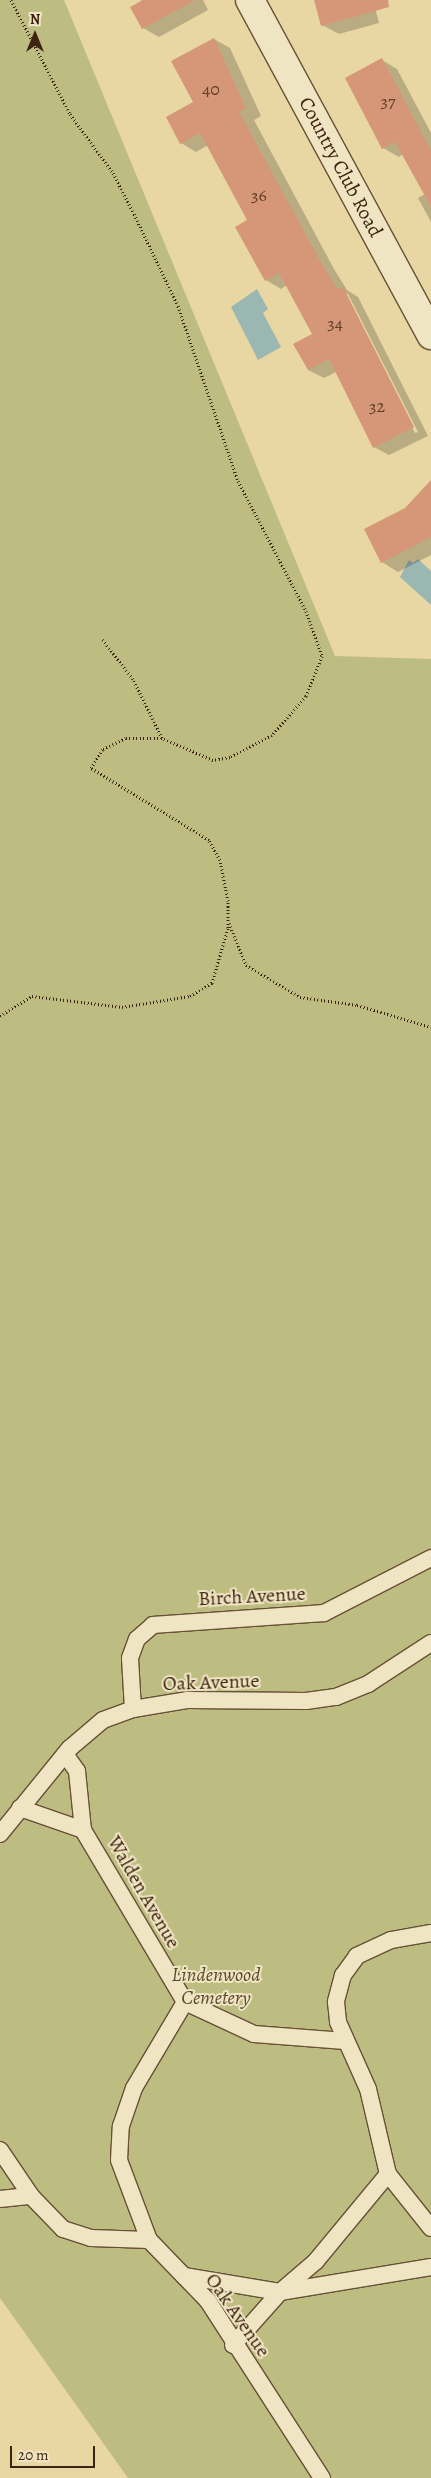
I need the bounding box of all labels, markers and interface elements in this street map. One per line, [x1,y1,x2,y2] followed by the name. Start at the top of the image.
[10,10,60,60] north arrow
[30,10,40,29] text: N
[202,78,220,100] house number: 40
[380,90,396,112] house number: 37
[294,93,388,241] street label: Country Club Road
[251,184,267,206] house number: 36
[327,312,343,334] house number: 34
[369,395,385,417] house number: 32
[198,1581,306,1611] street label: Birch Avenue
[162,1668,260,1696] street label: Oak Avenue
[102,1832,186,1952] street label: Walden Avenue
[172,1963,260,2010] park label: Lindenwood Cemetery
[200,2269,276,2361] street label: Oak Avenue
[12,2436,98,2468] scale bar
[18,2445,49,2465] text: 20 m

